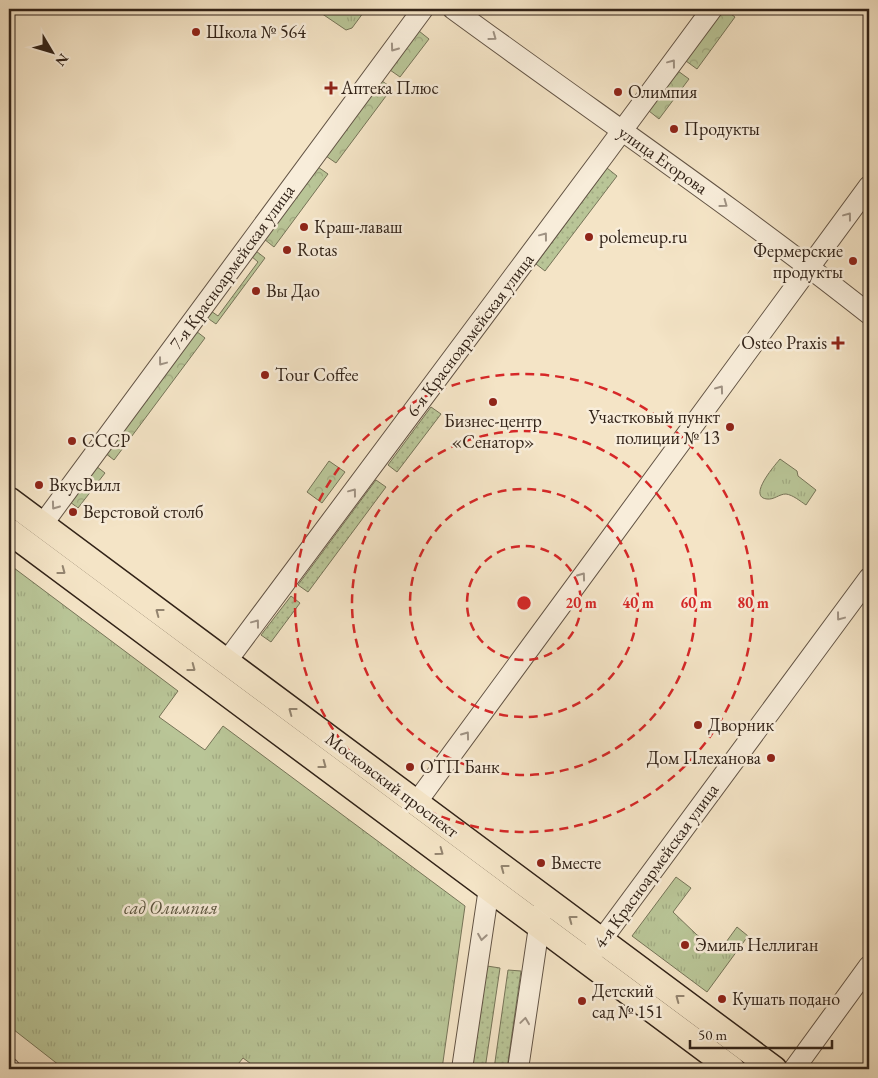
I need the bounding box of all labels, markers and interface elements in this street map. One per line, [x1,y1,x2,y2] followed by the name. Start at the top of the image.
[206,20,306,43] place label: Школа № 564
[190,26,202,38] marker: Школа № 564
[28,28,78,78] north arrow
[487,31,497,40] one-way arrow
[391,42,400,52] one-way arrow
[51,50,73,71] text: N
[666,59,675,69] one-way arrow
[340,76,439,99] place label: Аптека Плюс
[628,80,697,103] place label: Олимпия
[325,82,337,94] marker: Аптека Плюс
[612,86,624,98] marker: Олимпия
[684,117,760,140] place label: Продукты
[614,120,713,199] street label: улица Егорова
[668,123,680,135] marker: Продукты
[164,179,300,354] street label: 7-я Красноармейская улица
[718,198,728,207] one-way arrow
[842,213,850,222] one-way arrow
[314,215,403,238] place label: Краш-лаваш
[298,221,310,233] marker: Краш-лаваш
[599,225,688,248] place label: polemeup.ru
[583,231,595,243] marker: polemeup.ru
[538,233,546,242] one-way arrow
[297,238,338,261] place label: Rotas
[753,239,843,283] place label: Фермерские продукты
[281,244,293,256] marker: Rotas
[401,248,539,421] street label: 6-я Красноармейская улица
[847,255,859,267] marker: Фермерские продукты
[266,279,320,302] place label: Вы Дао
[250,285,262,297] marker: Вы Дао
[741,331,827,354] place label: Osteo Praxis
[831,336,845,350] marker: Osteo Praxis
[159,356,168,366] one-way arrow
[275,363,359,386] place label: Tour Coffee
[259,369,271,381] marker: Tour Coffee
[714,385,723,395] one-way arrow
[487,396,499,408] marker: Бизнес-центр «Сенатор»
[588,405,721,449] place label: Участковый пункт полиции № 13
[444,409,542,453] place label: Бизнес-центр «Сенатор»
[724,421,736,433] marker: Участковый пункт полиции № 13
[82,429,130,452] place label: СССР
[66,435,78,447] marker: СССР
[49,473,121,496] place label: ВкусВилл
[33,479,45,491] marker: ВкусВилл
[347,489,355,498] one-way arrow
[83,500,204,523] place label: Верстовой столб
[52,501,61,510] one-way arrow
[67,506,79,518] marker: Верстовой столб
[56,565,66,574] one-way arrow
[577,573,585,582] one-way arrow
[565,593,597,612] text: 20 m
[622,593,654,612] text: 40 m
[680,593,712,612] text: 60 m
[737,593,769,612] text: 80 m
[515,594,533,612] centre of rings
[155,609,165,618] one-way arrow
[837,611,846,621] one-way arrow
[250,620,258,629] one-way arrow
[186,662,196,671] one-way arrow
[288,708,298,717] one-way arrow
[708,713,774,736] place label: Дворник
[692,719,704,731] marker: Дворник
[321,727,464,843] street label: Московский проспект
[460,732,468,741] one-way arrow
[647,746,762,769] place label: Дом Плеханова
[765,752,777,764] marker: Дом Плеханова
[420,755,500,778] place label: ОТП Банк
[317,759,327,768] one-way arrow
[404,761,416,773] marker: ОТП Банк
[588,778,724,953] street label: 4-я Красноармейская улица
[434,846,444,855] one-way arrow
[551,851,601,874] place label: Вместе
[535,857,547,869] marker: Вместе
[500,865,510,874] one-way arrow
[124,896,218,919] park label: сад Олимпия
[569,916,578,924] one-way arrow
[477,933,488,941] one-way arrow
[695,933,818,956] place label: Эмиль Неллиган
[679,939,691,951] marker: Эмиль Неллиган
[592,979,663,1023] place label: Детский сад № 151
[732,987,840,1010] place label: Кушать подано
[716,993,728,1005] marker: Кушать подано
[576,995,588,1007] marker: Детский сад № 151
[676,996,685,1004] one-way arrow
[519,1017,530,1025] one-way arrow
[690,1018,833,1050] scale bar
[698,1025,727,1044] text: 50 m

